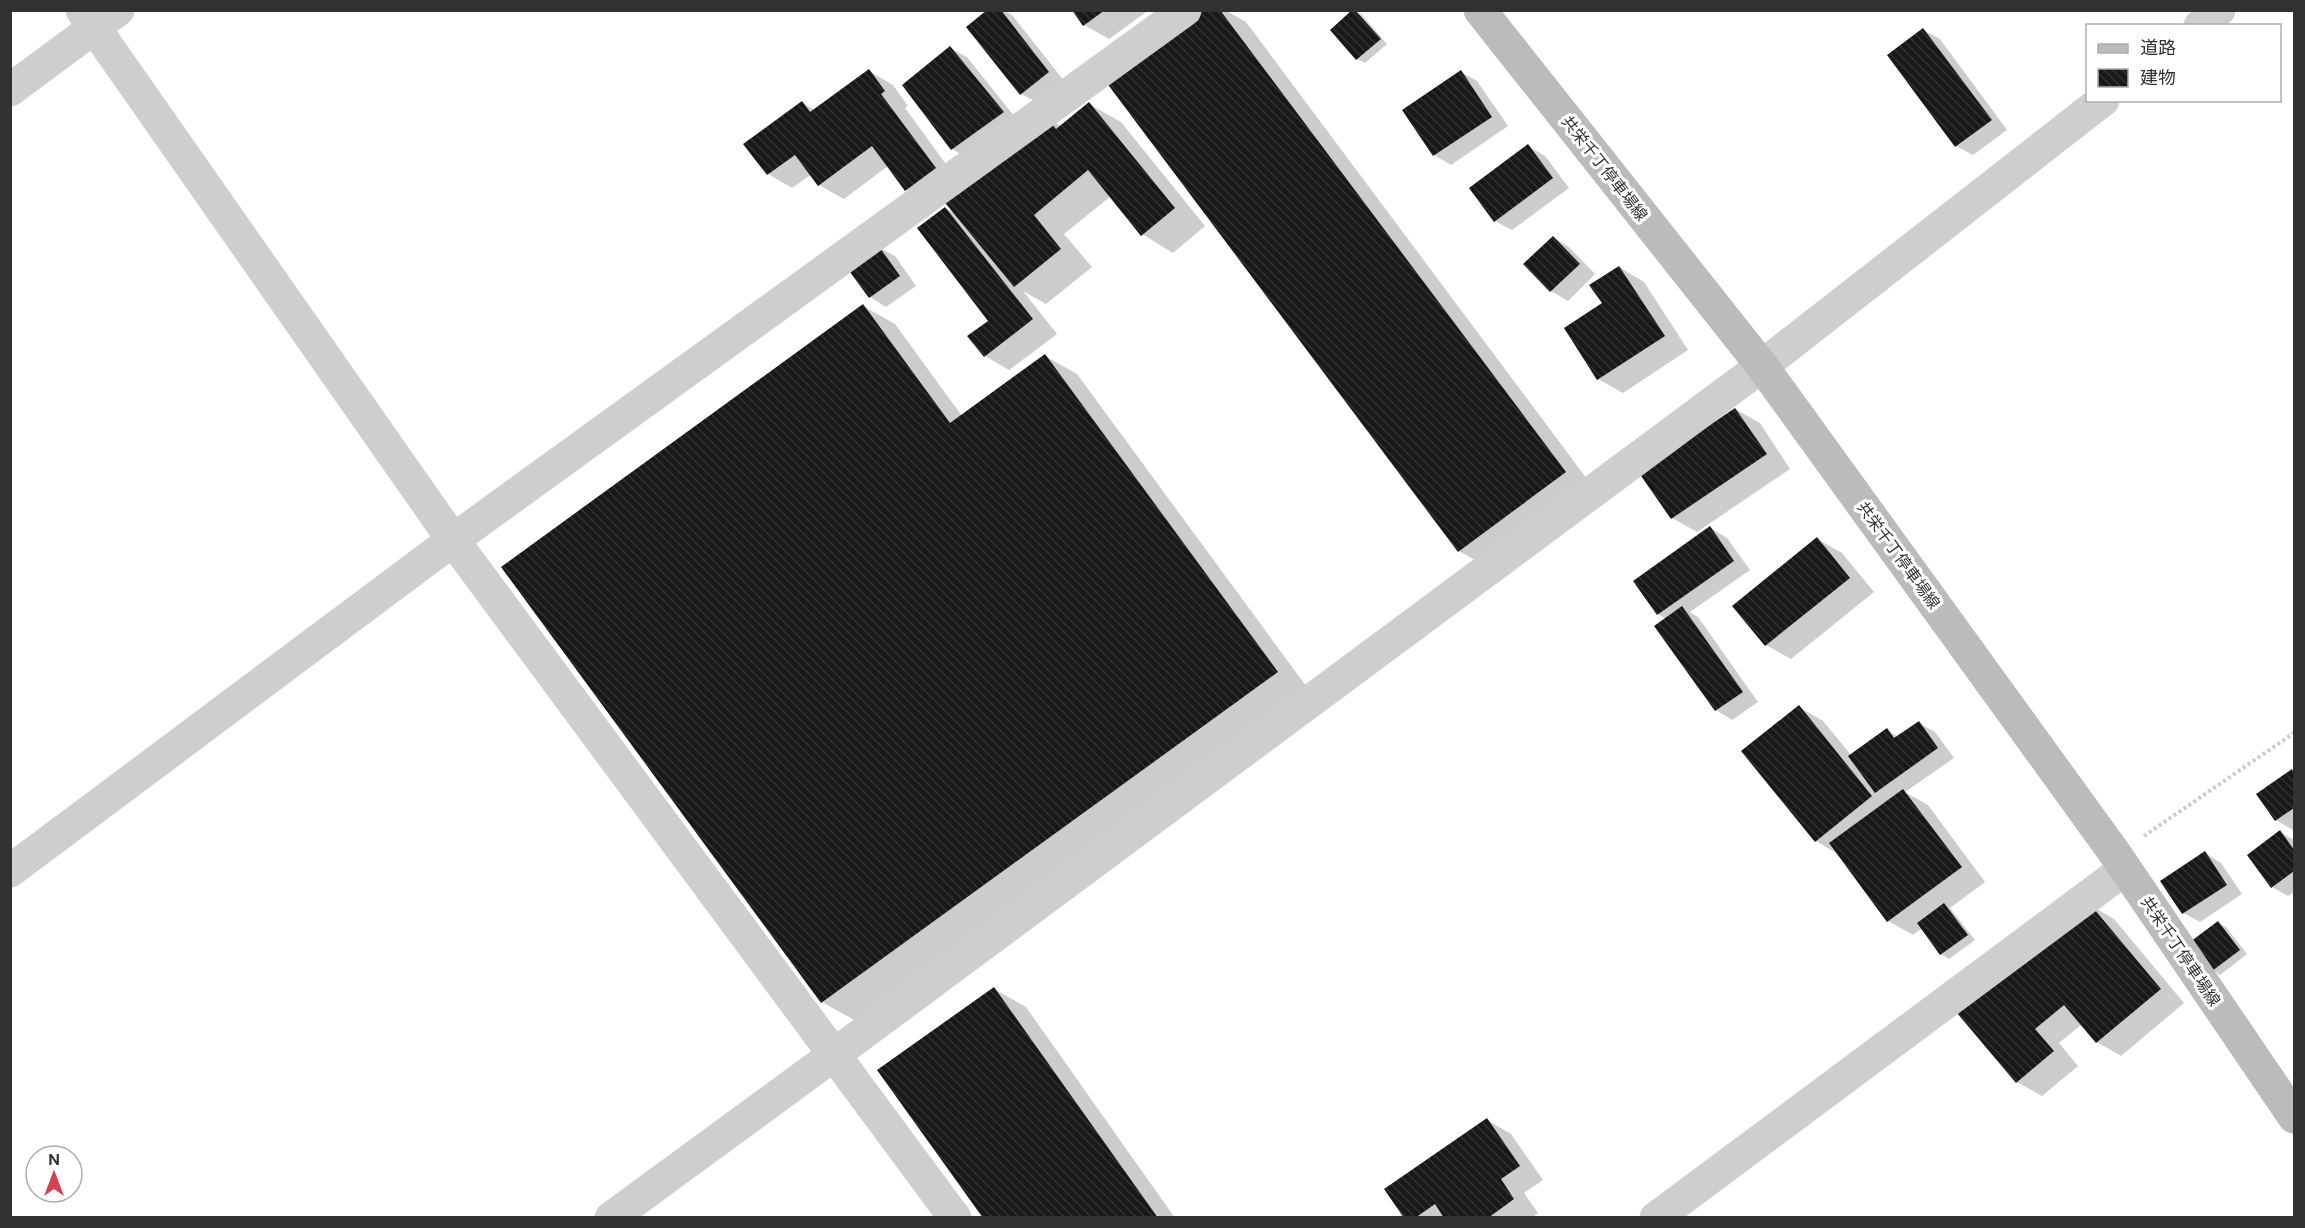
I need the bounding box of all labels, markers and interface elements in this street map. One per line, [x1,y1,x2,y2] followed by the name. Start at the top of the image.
[2086,24,2281,102] legend
[2140,36,2176,60] text: 道路
[2140,66,2176,90] text: 建物
[1557,111,1652,225] street label: 共栄千丁停車場線
[1852,497,1945,613] street label: 共栄千丁停車場線
[2136,892,2225,1010] street label: 共栄千丁停車場線
[24,1144,84,1204] north arrow
[48,1149,60,1170] text: N

